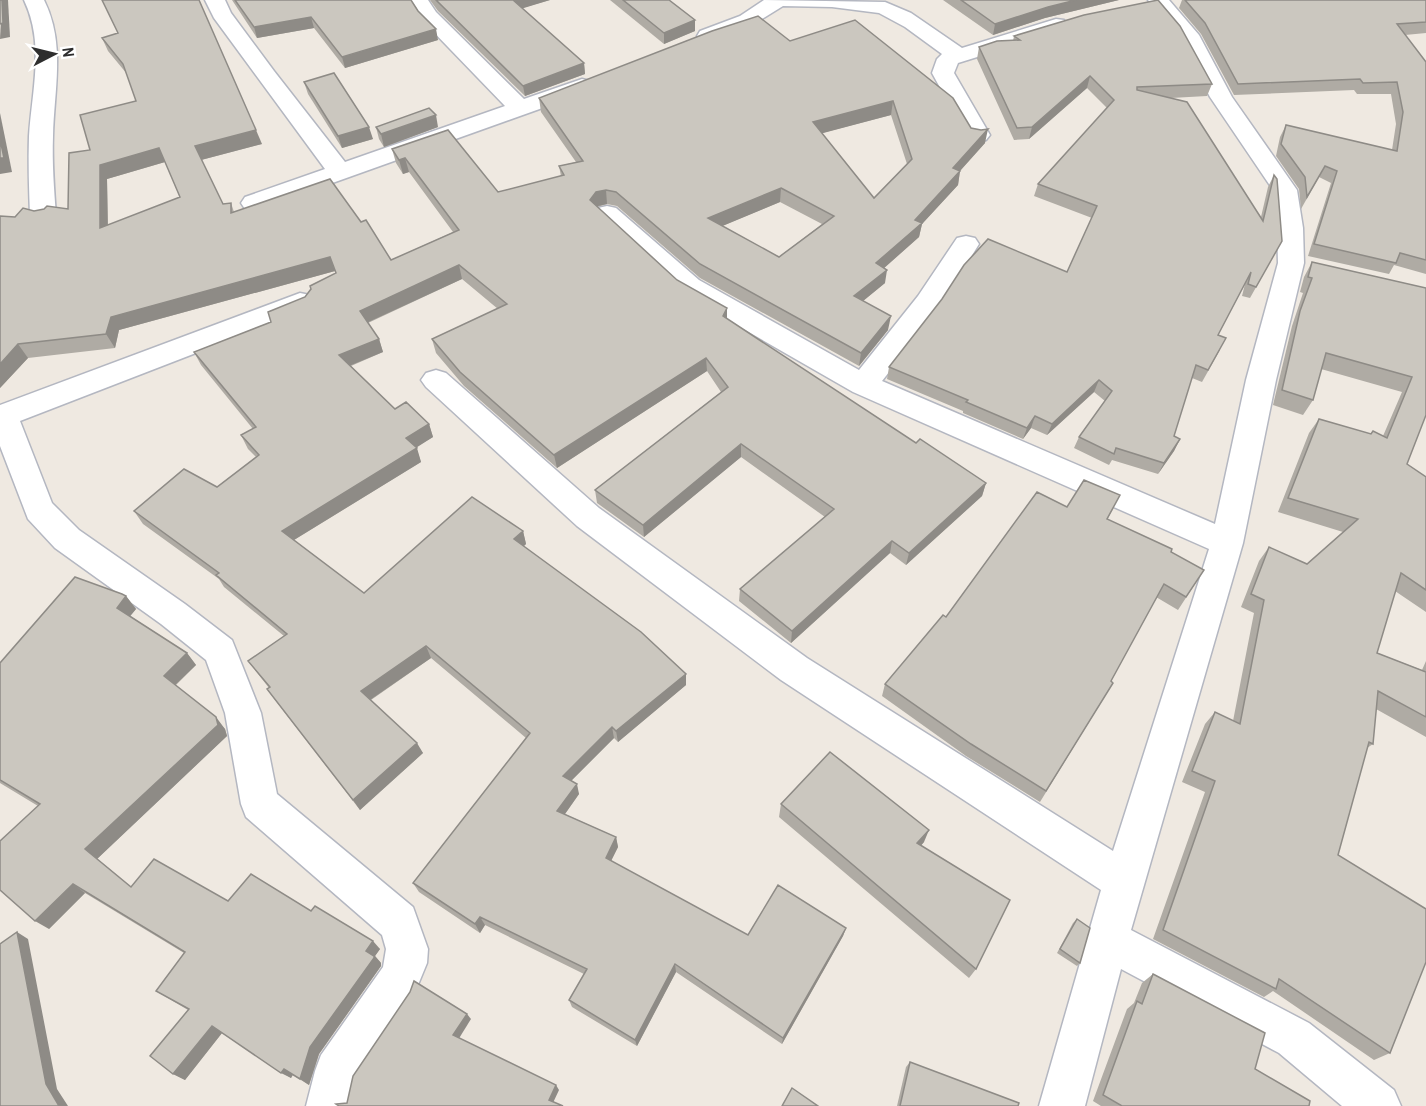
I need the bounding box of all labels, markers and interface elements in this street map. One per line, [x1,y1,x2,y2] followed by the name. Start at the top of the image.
[24,24,84,84] north arrow
[57,46,80,58] text: N

